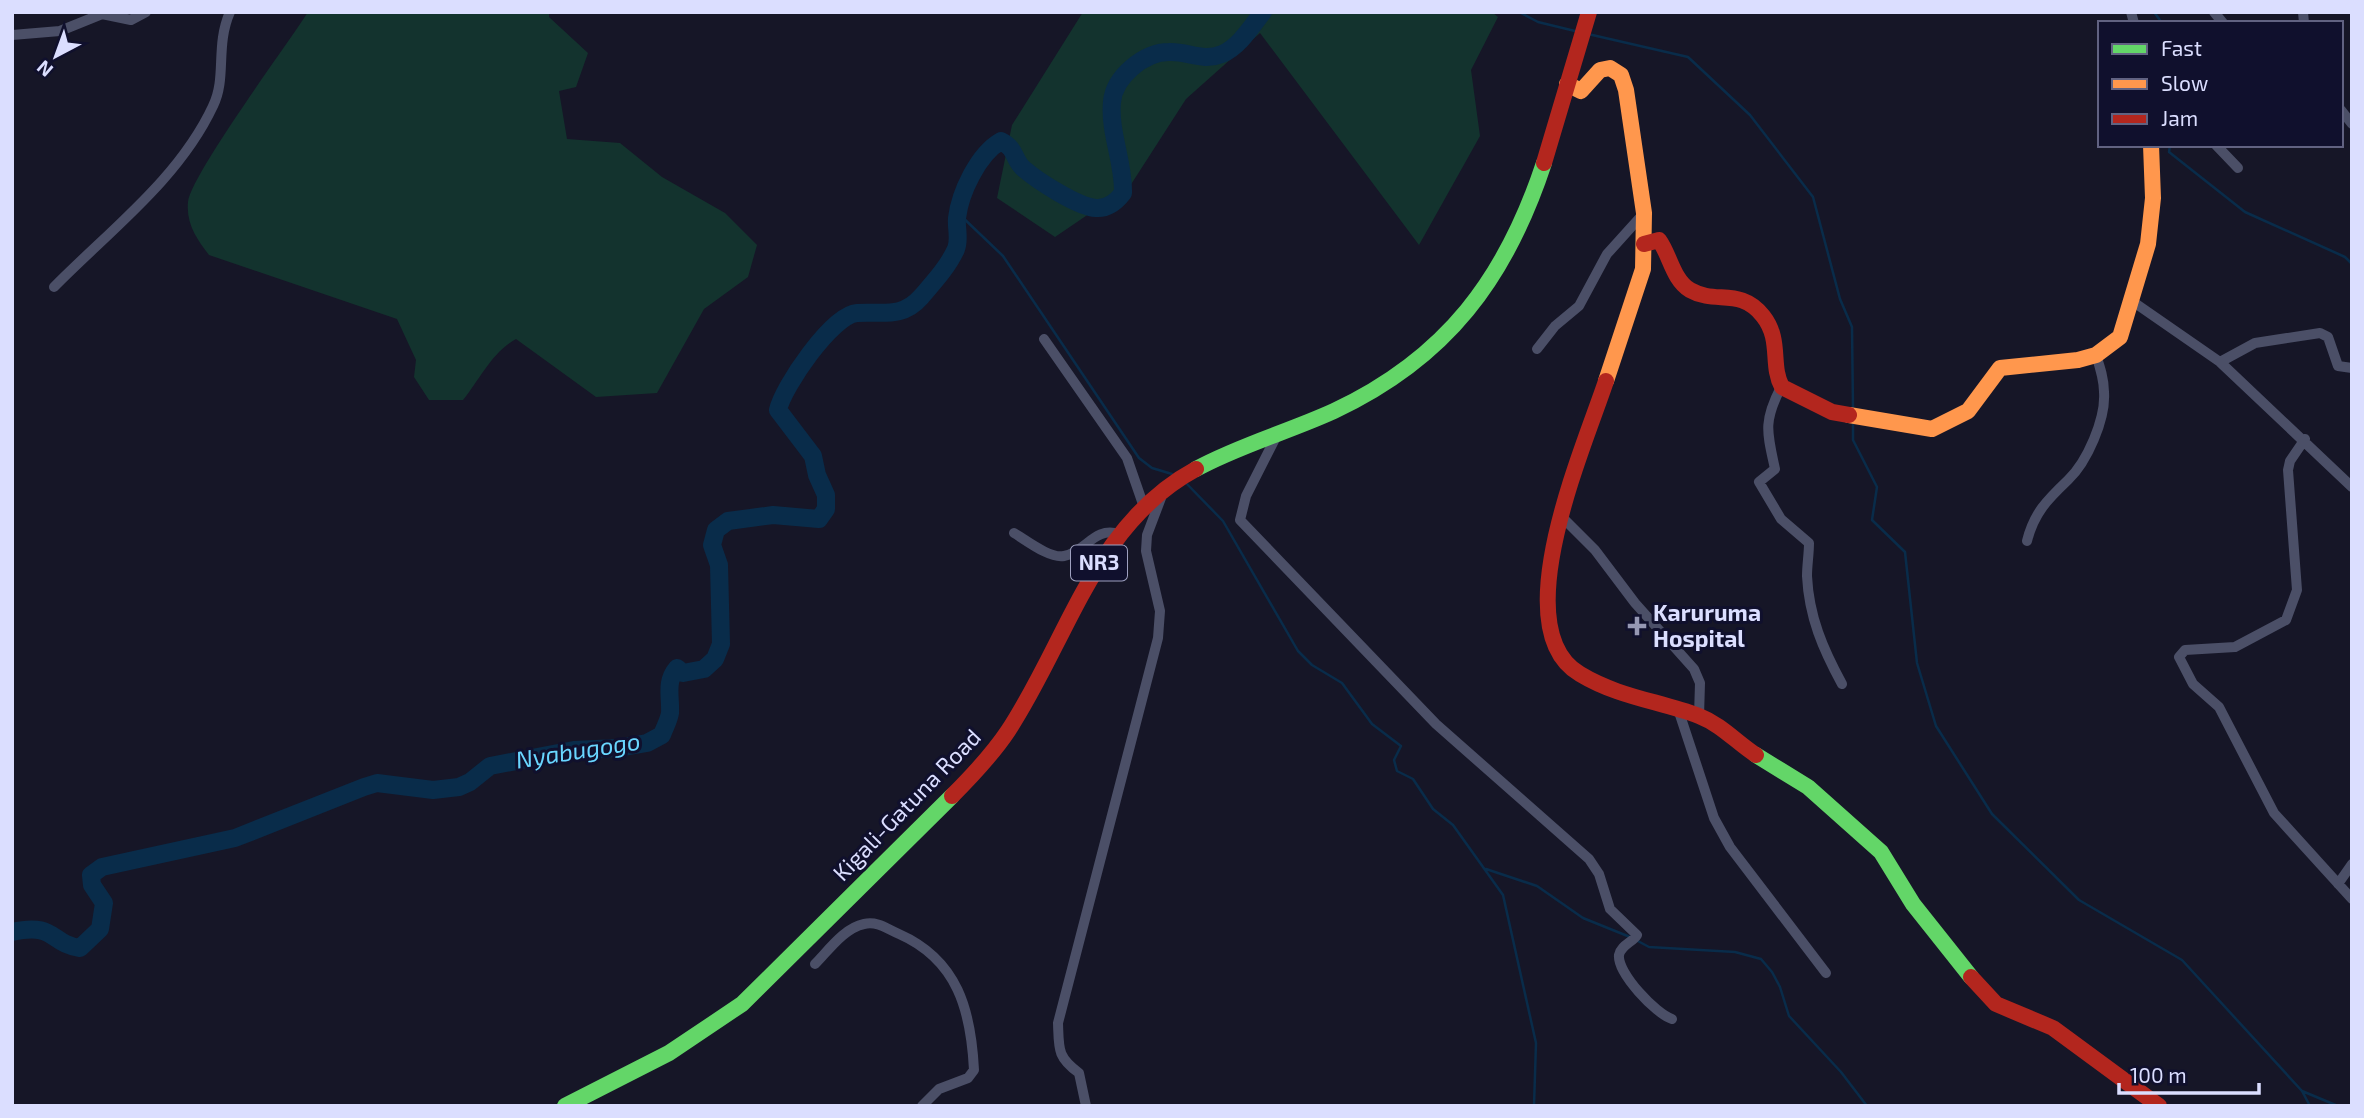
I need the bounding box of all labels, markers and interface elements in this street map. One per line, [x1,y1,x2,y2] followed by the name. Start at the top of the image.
[21,21,91,91] north arrow
[2098,21,2343,147] legend
[2161,35,2202,60] text: Fast
[32,56,57,82] text: N
[2161,70,2208,95] text: Slow
[2161,105,2198,130] text: Jam
[1071,546,1127,580] road number: NR3
[1653,598,1761,652] place label: Karuruma Hospital
[1627,616,1647,636] marker: Karuruma Hospital
[827,722,986,886] street label: Kigali-Gatuna Road
[513,725,642,774] water label: Nyabugogo
[2119,1052,2259,1096] scale bar
[2130,1062,2187,1087] text: 100 m

